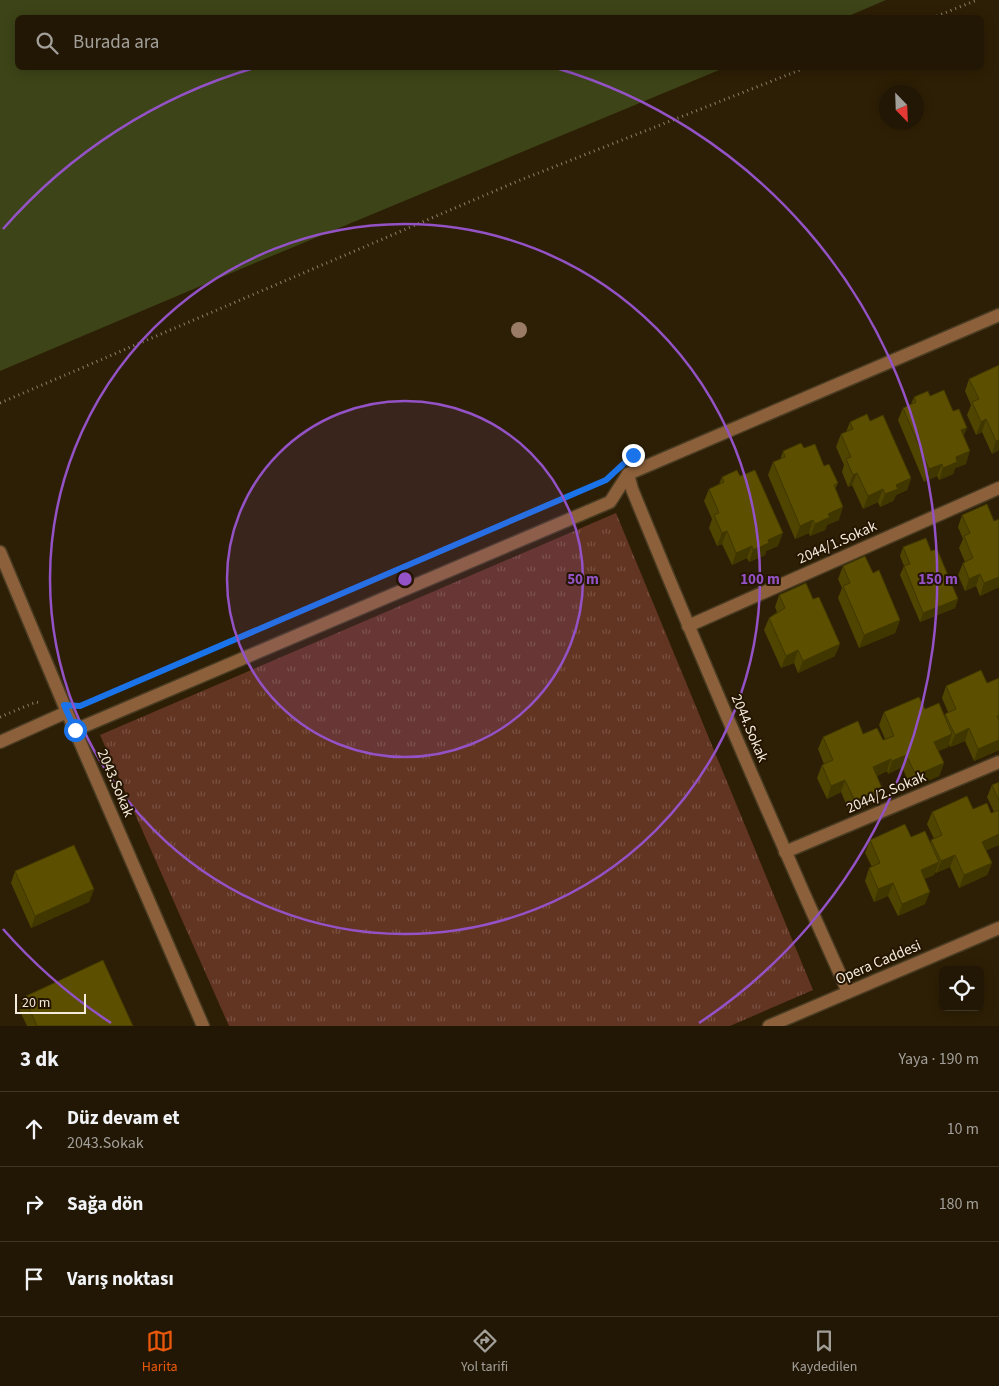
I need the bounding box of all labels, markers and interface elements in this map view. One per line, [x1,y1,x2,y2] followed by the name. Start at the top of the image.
[15,15,984,70] search box
[33,29,61,57] icon: search
[73,29,159,56] text: Burada ara
[879,85,924,130] north arrow
[622,444,645,467] route end
[794,515,881,569] street label: 2044/1.Sokak
[567,569,599,590] text: 50 m
[740,569,780,590] text: 100 m
[918,569,958,590] text: 150 m
[396,570,414,588] centre of rings
[726,691,773,766] street label: 2044.Sokak
[64,719,87,742] route start
[92,746,139,821] street label: 2043.Sokak
[843,766,930,819] street label: 2044/2.Sokak
[832,935,924,990] street label: Opera Caddesi
[939,966,984,1011] map controls
[939,966,984,1011] button: locate
[15,991,86,1014] scale bar
[22,993,50,1013] text: 20 m
[20,1044,59,1074] text: 3 dk
[898,1048,979,1070] text: Yaya · 190 m
[67,1105,180,1132] text: Düz devam et
[20,1115,48,1143] icon: ahead
[947,1118,979,1140] text: 10 m
[67,1132,144,1154] text: 2043.Sokak
[20,1190,48,1218] icon: right
[67,1191,143,1218] text: Sağa dön
[939,1193,979,1215] text: 180 m
[20,1265,48,1293] icon: arrive
[67,1266,174,1293] text: Varış noktası
[142,1327,178,1377] tab: Harita
[461,1327,508,1377] tab: Yol tarifi
[792,1327,857,1377] tab: Kaydedilen

